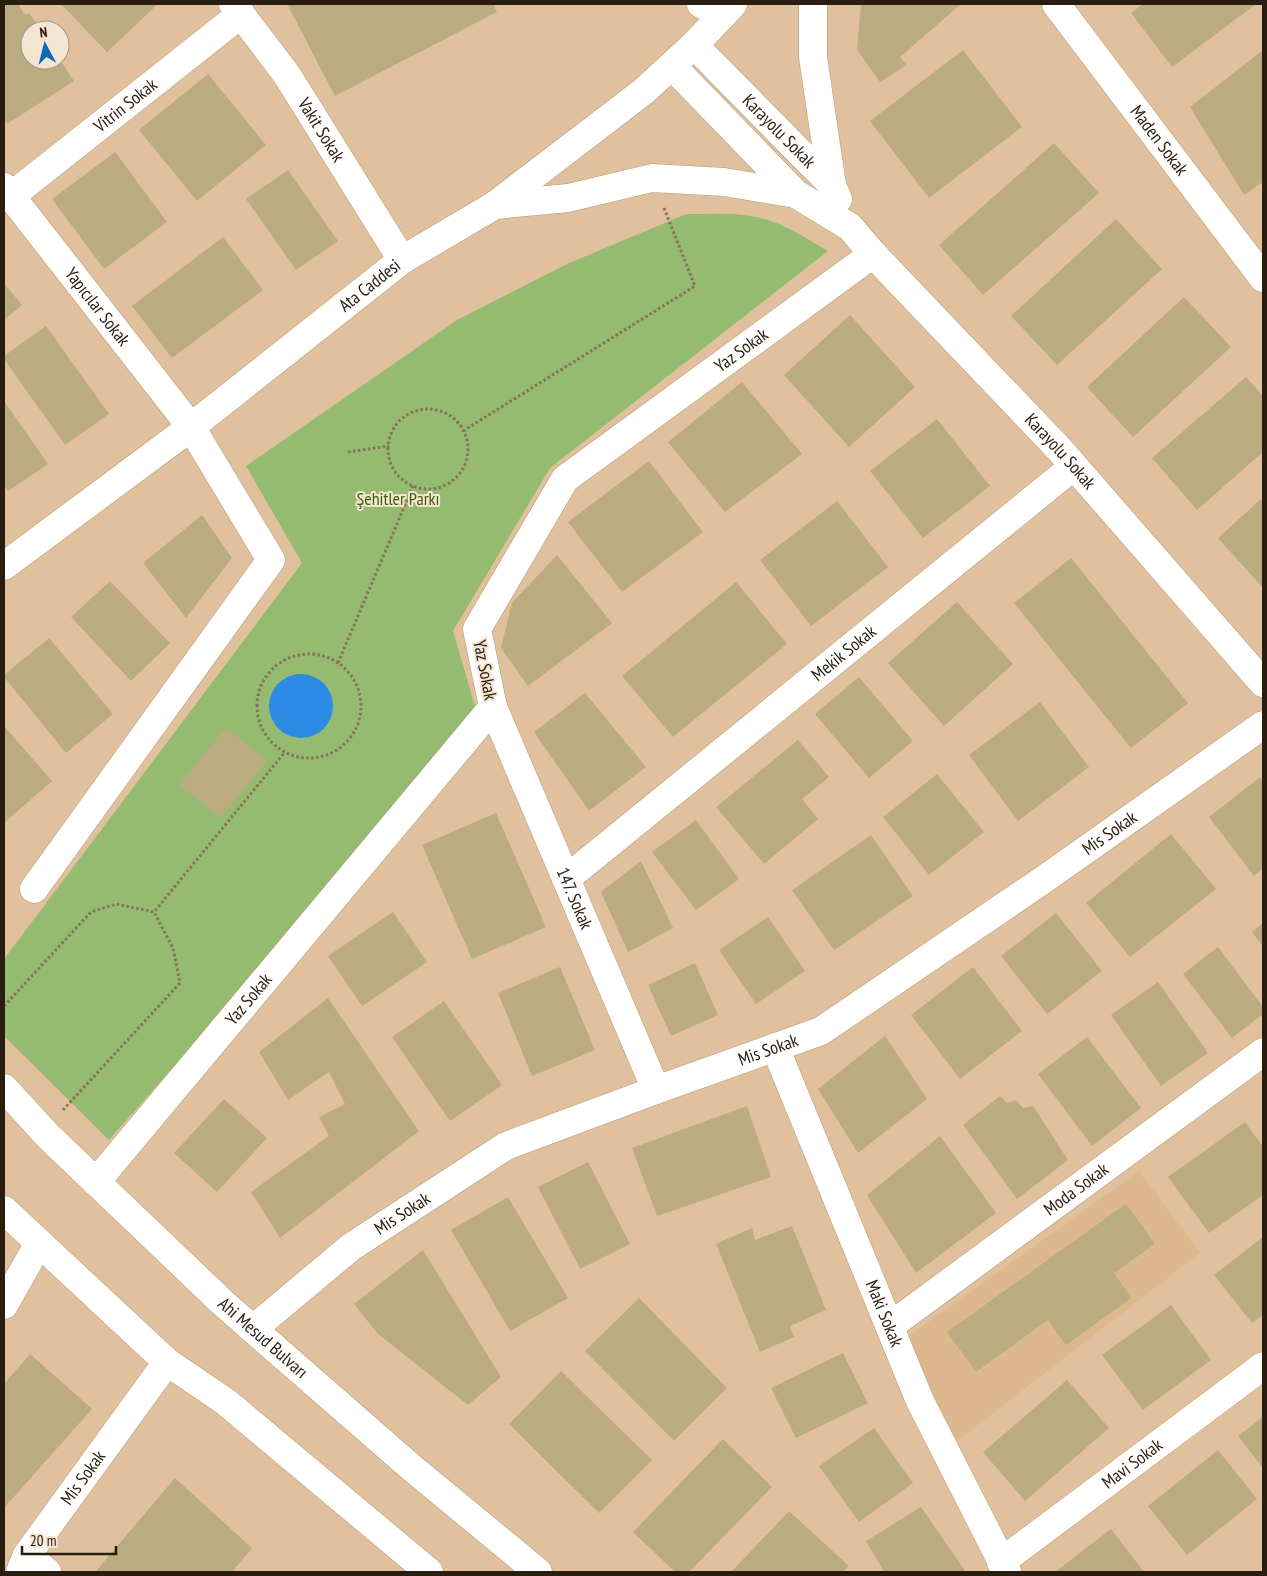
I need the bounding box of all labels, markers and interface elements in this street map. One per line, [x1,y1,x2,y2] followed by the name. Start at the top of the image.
[20,20,70,70] north arrow
[39,23,48,41] text: N
[88,73,162,138] street label: Vitrin Sokak
[738,89,821,173] street label: Karayolu Sokak
[293,93,350,166] street label: Vakit Sokak
[1125,100,1193,180] street label: Maden Sokak
[334,254,405,317] street label: Ata Caddesi
[60,263,136,350] street label: Yapıcılar Sokak
[710,322,772,377] street label: Yaz Sokak
[1020,408,1101,494] street label: Karayolu Sokak
[357,487,439,510] park label: Şehitler Parkı
[806,620,881,686] street label: Mekik Sokak
[468,638,503,702] street label: Yaz Sokak
[1077,805,1141,860] street label: Mis Sokak
[552,864,598,933] street label: 147. Sokak
[220,968,277,1030] street label: Yaz Sokak
[735,1028,801,1071] street label: Mis Sokak
[1039,1157,1113,1220] street label: Moda Sokak
[370,1187,434,1240] street label: Mis Sokak
[861,1277,909,1350] street label: Maki Sokak
[213,1292,313,1383] street label: Ahi Mesud Bulvarı
[1097,1433,1167,1494] street label: Mavi Sokak
[55,1445,110,1509] street label: Mis Sokak
[22,1524,116,1556] scale bar
[30,1531,56,1550] text: 20 m

